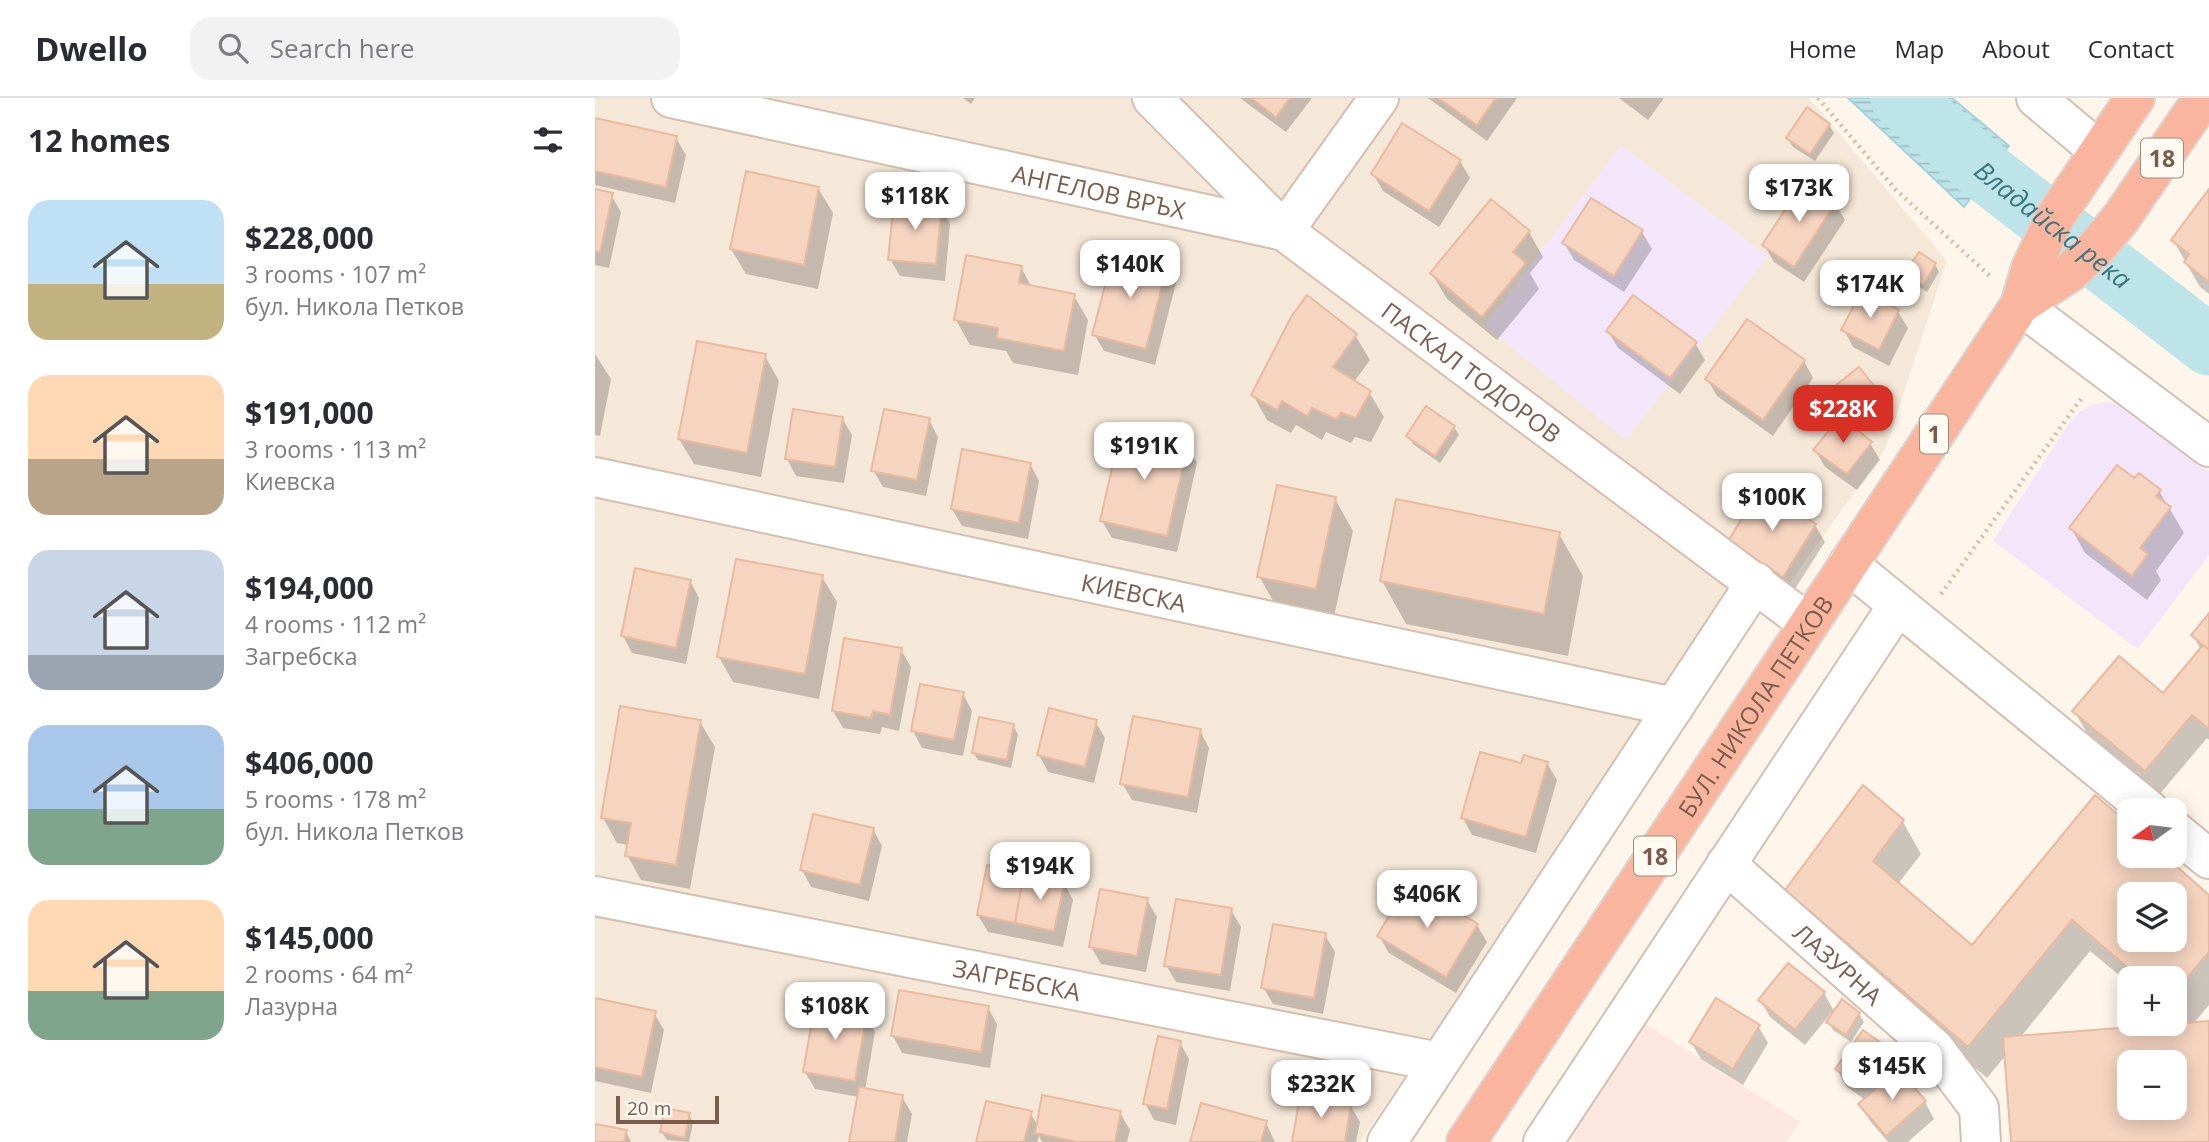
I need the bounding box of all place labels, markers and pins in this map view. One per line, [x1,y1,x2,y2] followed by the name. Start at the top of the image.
[1750,164,1848,224] pin: $173K
[866,172,964,232] pin: $118K
[1081,240,1179,300] pin: $140K
[1821,260,1919,320] pin: $174K
[1794,386,1892,445] pin: $228K
[1095,422,1193,482] pin: $191K
[1723,474,1821,533] pin: $100K
[991,842,1089,902] pin: $194K
[1378,870,1476,930] pin: $406K
[786,982,884,1042] pin: $108K
[1843,1042,1941,1102] pin: $145K
[1272,1060,1370,1120] pin: $232K

